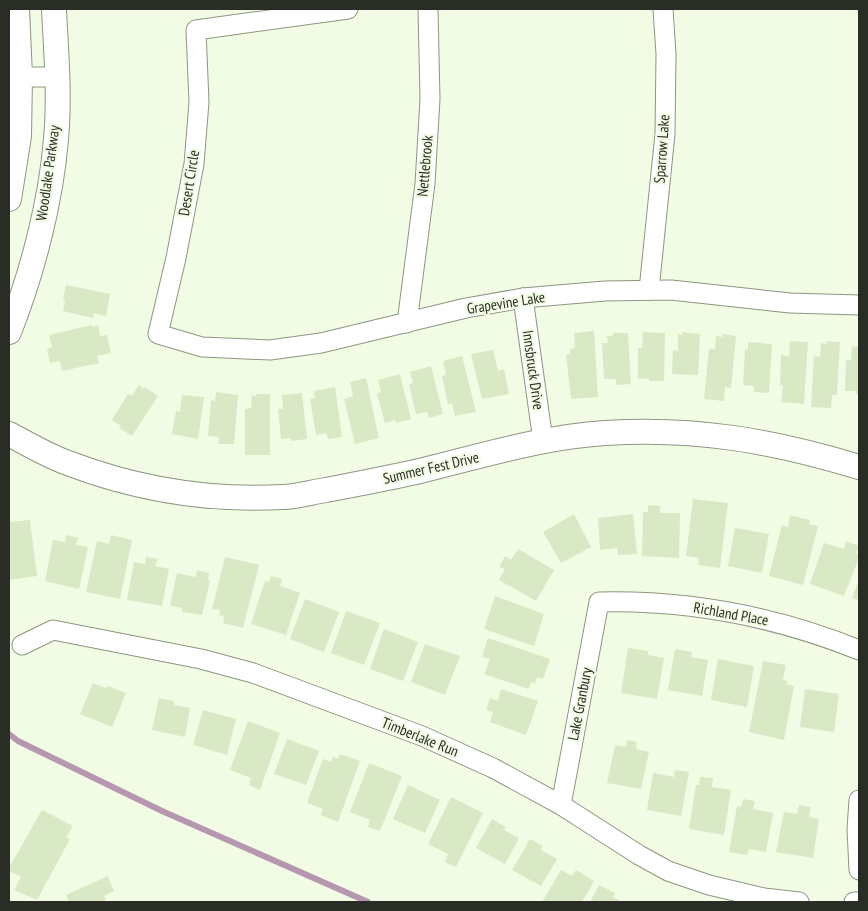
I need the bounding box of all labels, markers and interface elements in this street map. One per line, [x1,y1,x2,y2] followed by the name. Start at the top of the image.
[650,114,673,184] street label: Sparrow Lake
[31,124,64,222] street label: Woodlake Parkway
[412,134,437,197] street label: Nettlebrook
[174,149,203,217] street label: Desert Circle
[465,287,546,318] street label: Grapevine Lake
[519,329,548,411] street label: Innsbruck Drive
[381,447,481,488] street label: Summer Fest Drive
[692,598,770,629] street label: Richland Place
[563,665,596,742] street label: Lake Granbury
[379,712,461,761] street label: Timberlake Run

